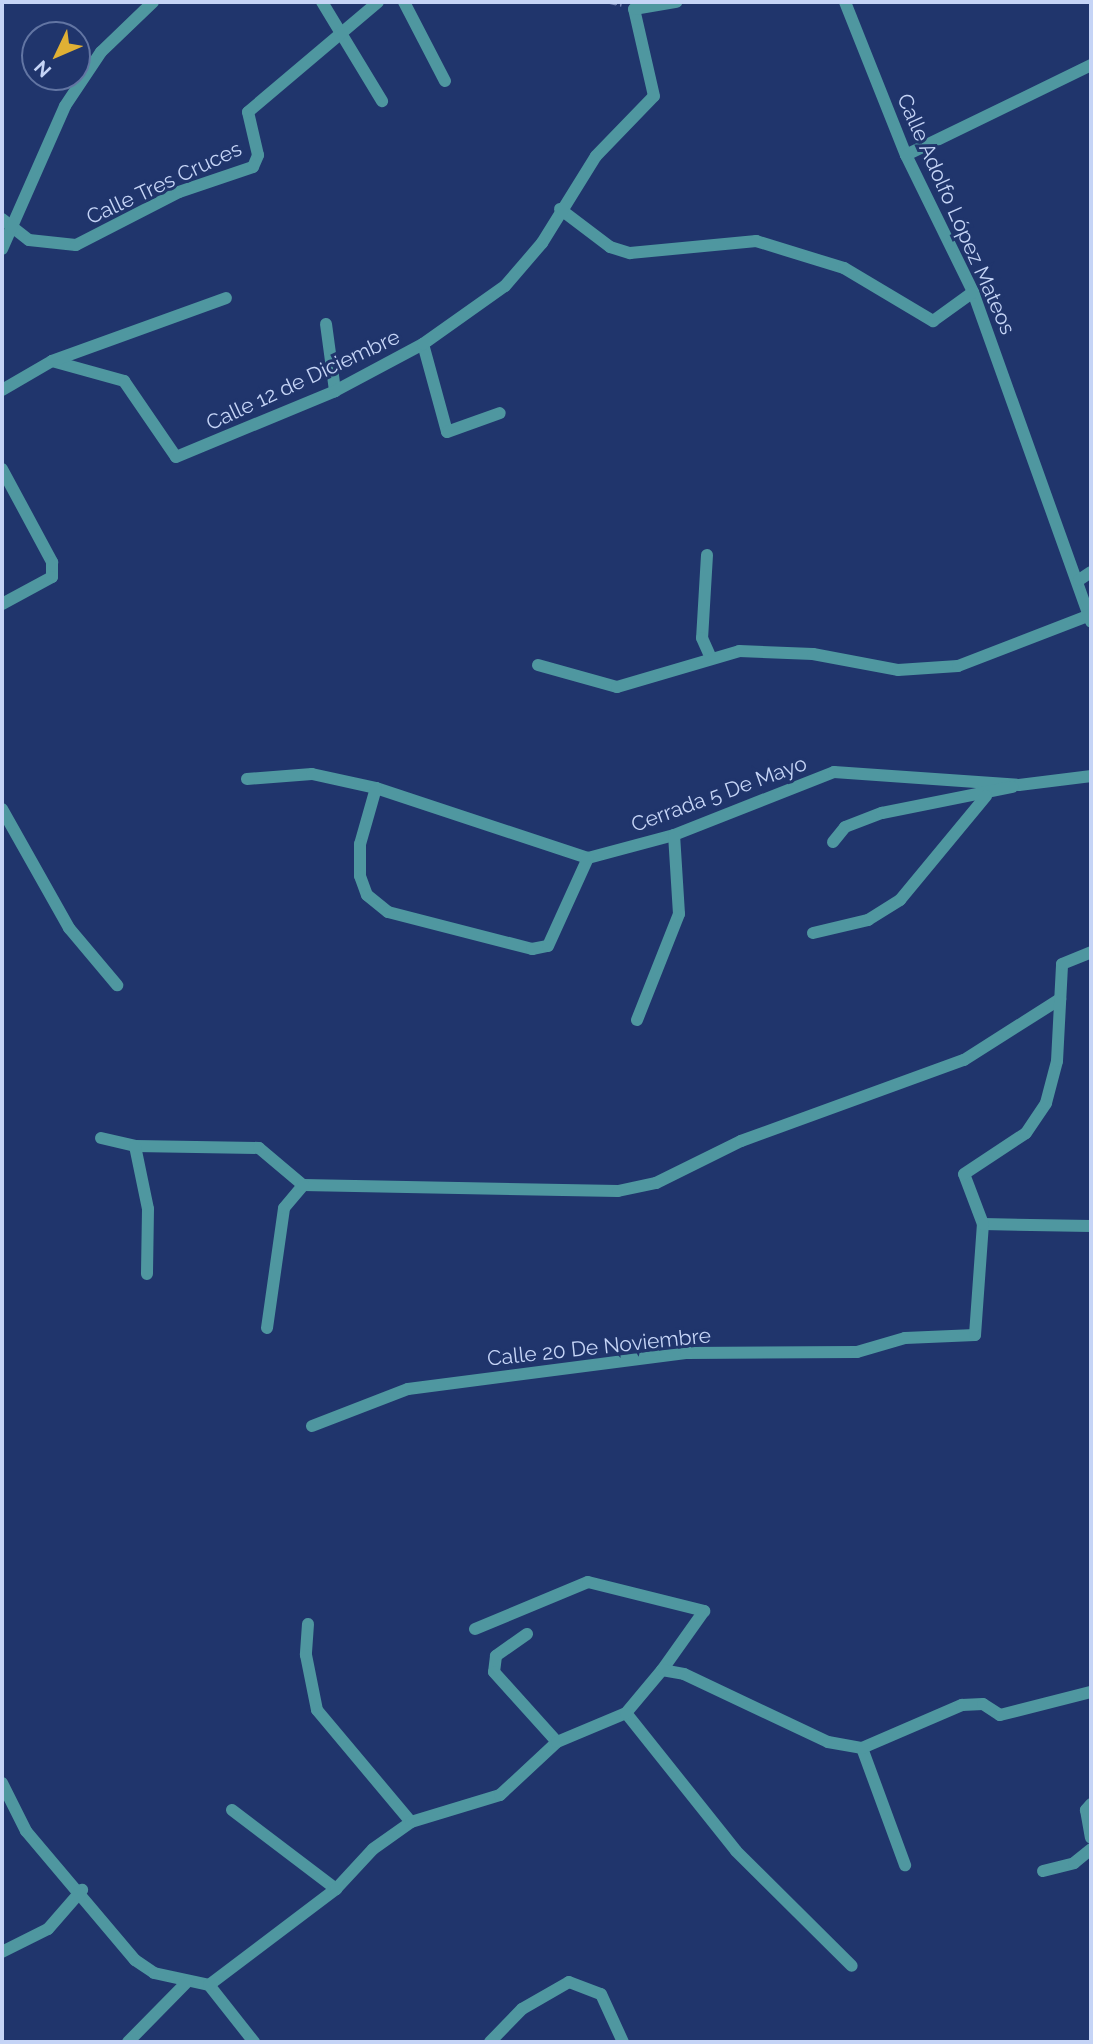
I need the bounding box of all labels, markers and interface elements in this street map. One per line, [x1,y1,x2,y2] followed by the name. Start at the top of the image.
[21,21,91,91] north arrow
[29,56,55,82] text: N
[891,89,1021,339] street label: Calle Adolfo López Mateos
[82,136,246,230] street label: Calle Tres Cruces
[202,324,404,436] street label: Calle 12 de Diciembre
[628,750,810,838] street label: Cerrada 5 De Mayo
[486,1323,712,1371] street label: Calle 20 De Noviembre

